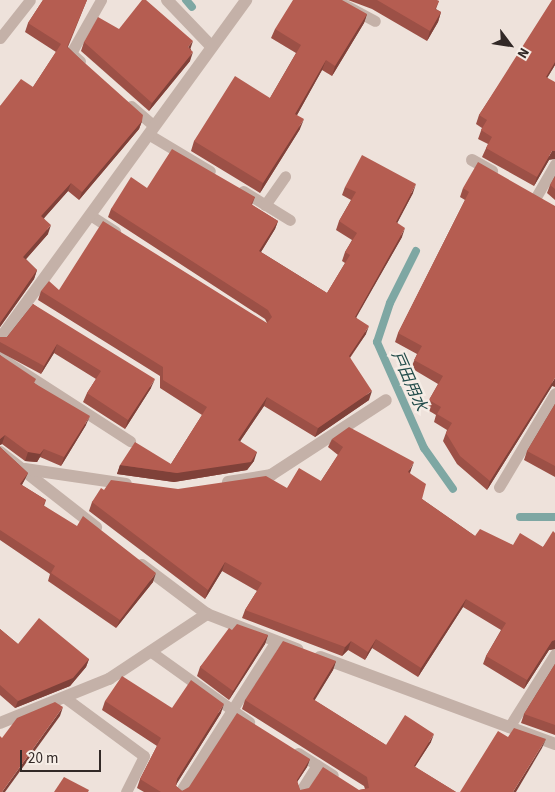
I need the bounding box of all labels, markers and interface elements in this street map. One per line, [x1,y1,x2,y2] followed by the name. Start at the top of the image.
[485,20,535,70] north arrow
[512,44,534,62] text: N
[387,348,431,414] water label: 戸田用水
[22,740,104,772] scale bar
[28,748,58,769] text: 20 m

